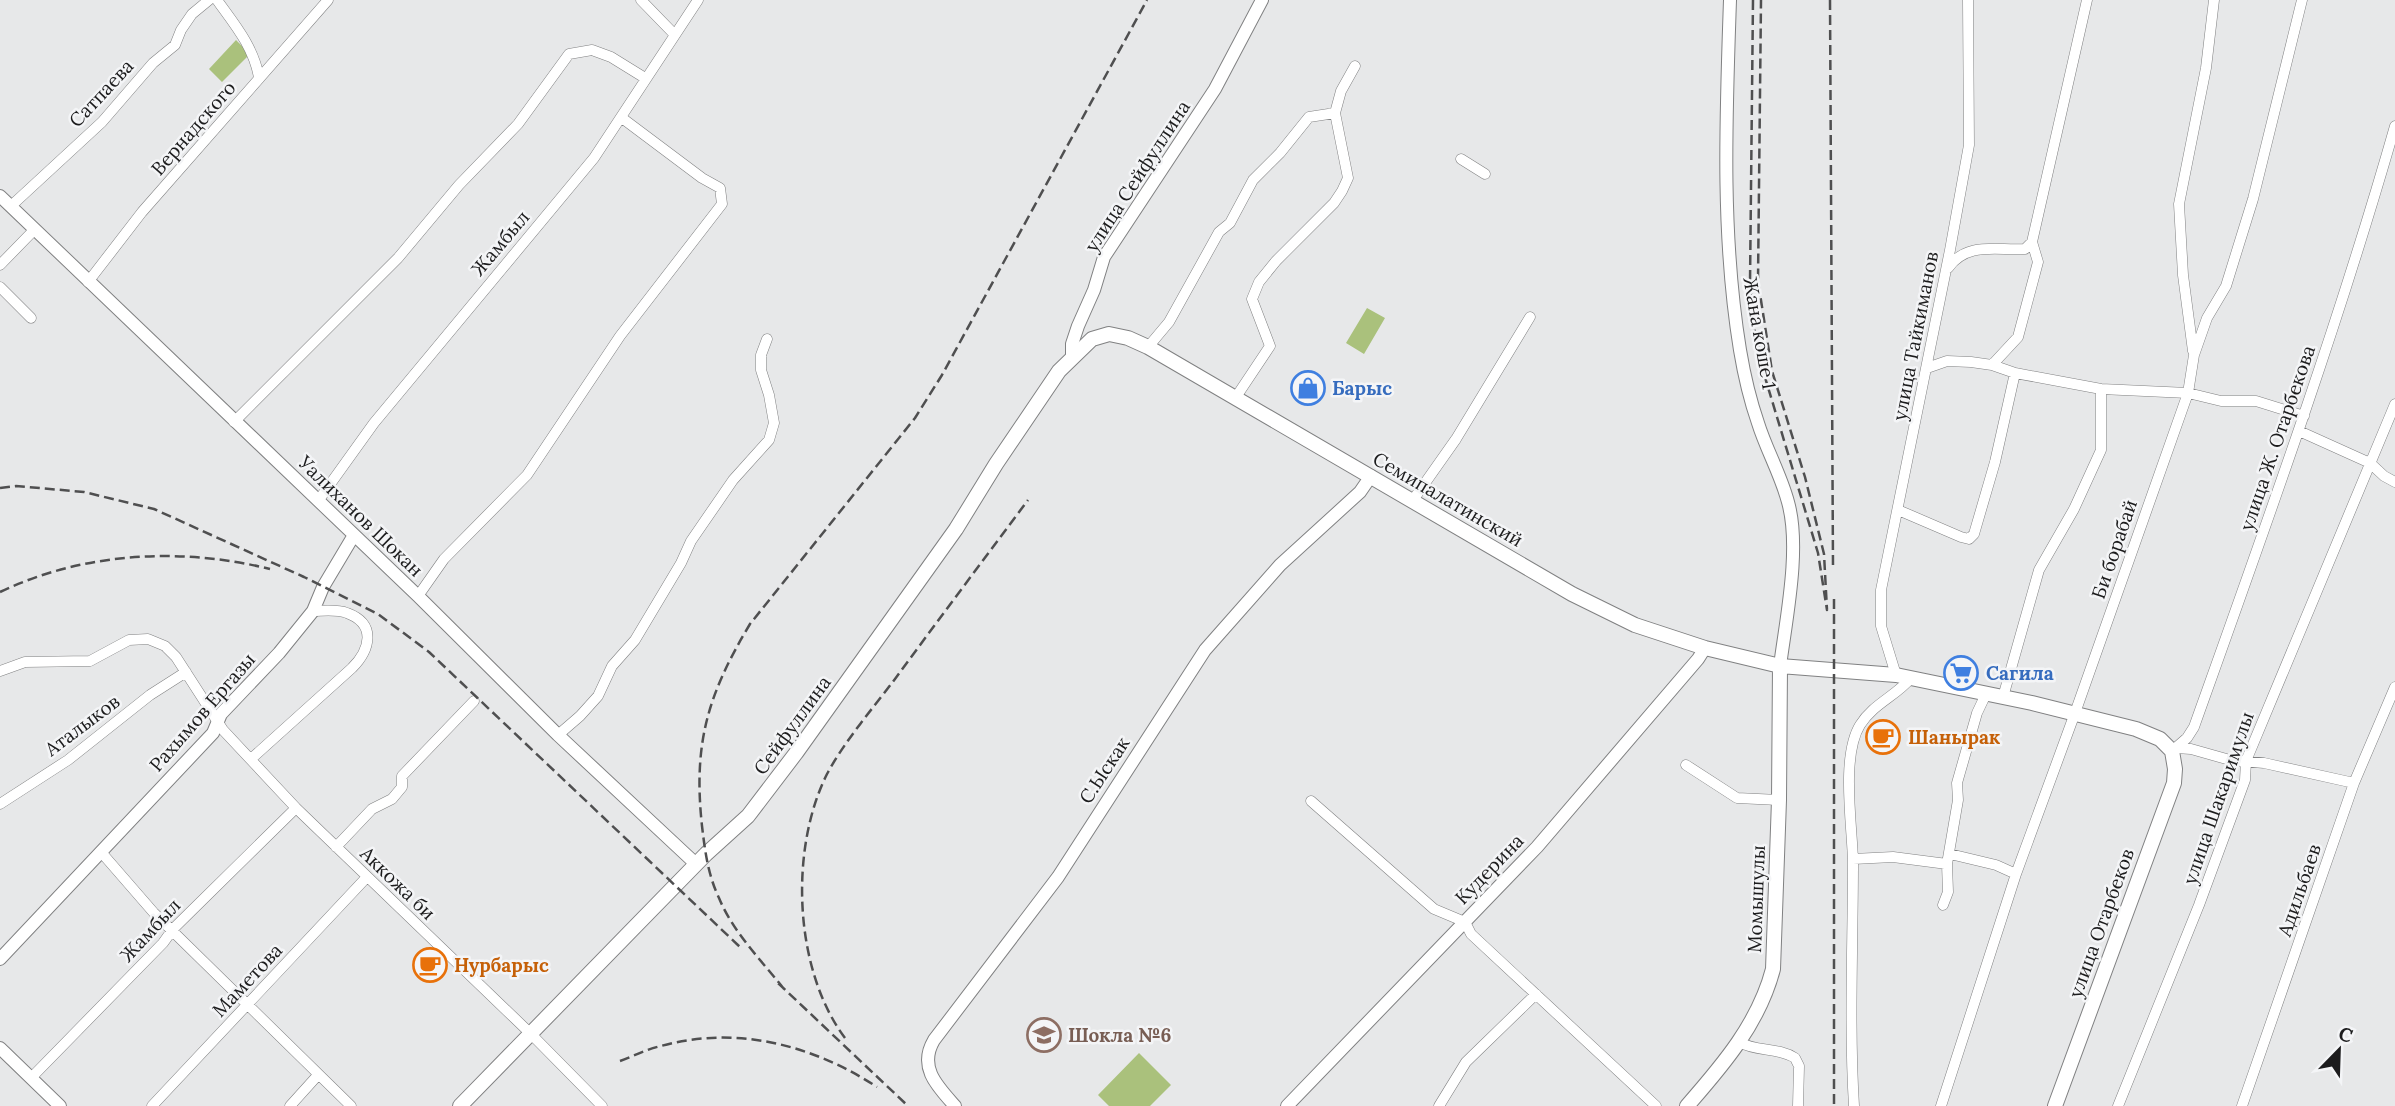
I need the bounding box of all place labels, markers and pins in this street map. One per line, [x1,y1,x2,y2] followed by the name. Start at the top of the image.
[1289,369,1327,407] shop icon: Барыс
[1332,376,1392,400] place label: Барыс
[1942,654,1980,692] supermarket icon: Сагила
[1986,661,2054,685] place label: Сагила
[1864,718,1902,756] cafe icon: Шанырак
[1908,725,2000,749] place label: Шанырак
[411,946,449,984] cafe icon: Нурбарыс
[454,953,549,977] place label: Нурбарыс
[1025,1016,1063,1054] school or university icon: Шокла №6
[1068,1023,1171,1047] place label: Шокла №6

